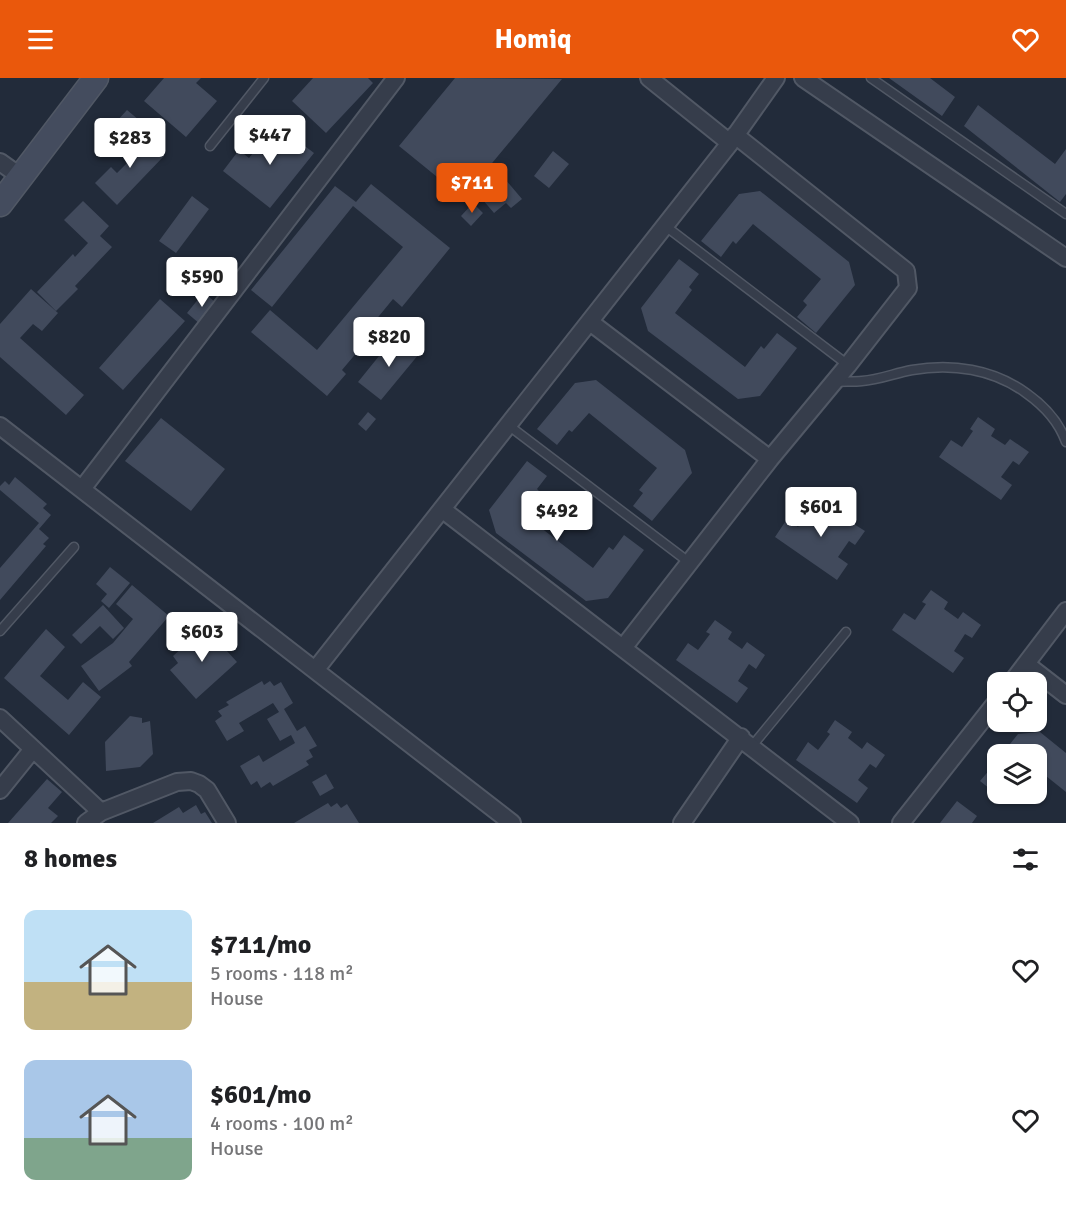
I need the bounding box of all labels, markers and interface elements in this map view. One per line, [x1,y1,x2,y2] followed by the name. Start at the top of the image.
[24,23,57,56] icon: menu
[494,23,572,56] text: Homiq
[1009,23,1042,56] icon: heart
[234,115,306,166] pin: $447
[94,118,166,169] pin: $283
[248,122,292,147] text: $447
[108,125,152,150] text: $283
[436,163,508,214] pin: $711
[450,170,494,195] text: $711
[166,257,238,308] pin: $590
[180,264,224,289] text: $590
[353,317,425,368] pin: $820
[367,324,411,349] text: $820
[785,487,857,538] pin: $601
[521,491,593,542] pin: $492
[799,494,843,519] text: $601
[535,498,579,523] text: $492
[166,612,238,663] pin: $603
[180,619,224,644] text: $603
[987,672,1047,804] map controls
[987,672,1047,732] button: locate
[987,744,1047,804] button: layers
[24,843,117,875] text: 8 homes
[1009,843,1042,876] icon: filters
[210,929,311,961] text: $711/mo
[72,934,144,1006] icon: home
[1009,954,1042,987] icon: heart
[210,961,354,986] text: 5 rooms · 118 m²
[210,986,264,1011] text: House
[210,1079,311,1111] text: $601/mo
[72,1084,144,1156] icon: home
[1009,1104,1042,1137] icon: heart
[210,1111,354,1136] text: 4 rooms · 100 m²
[210,1136,264,1161] text: House

